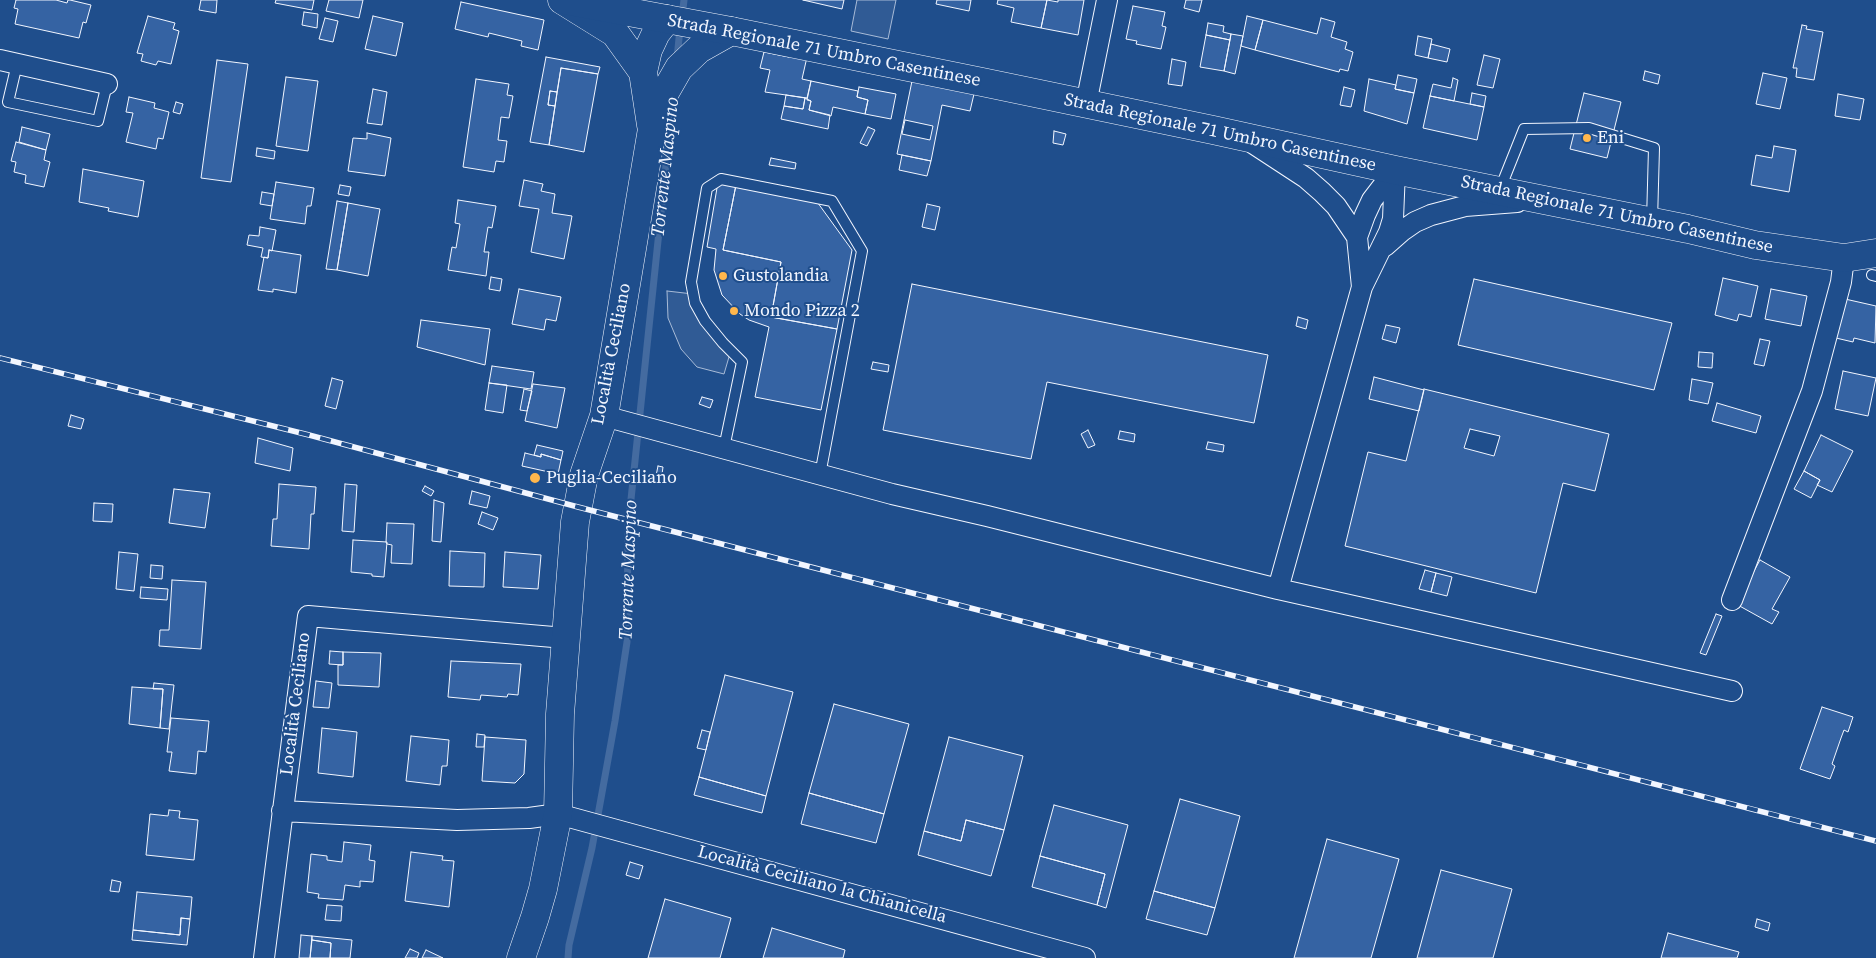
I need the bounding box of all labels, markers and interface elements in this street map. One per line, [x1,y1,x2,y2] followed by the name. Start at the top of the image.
[666,10,982,92] street label: Strada Regionale 71 Umbro Casentinese
[1062,89,1378,177] street label: Strada Regionale 71 Umbro Casentinese
[647,96,685,238] water label: Torrente Maspino
[1597,127,1624,149] place label: Eni
[1581,132,1593,144] marker: Eni
[1459,171,1775,259] street label: Strada Regionale 71 Umbro Casentinese
[733,265,829,287] place label: Gustolandia
[717,270,729,282] marker: Gustolandia
[588,281,636,427] street label: Località Ceciliano
[744,300,860,322] place label: Mondo Pizza 2
[728,305,740,317] marker: Mondo Pizza 2
[546,467,677,489] place label: Puglia-Ceciliano
[528,471,542,485] marker: Puglia-Ceciliano
[615,500,643,640] water label: Torrente Maspino
[277,631,315,777] street label: Località Ceciliano
[695,841,949,929] street label: Località Ceciliano la Chianicella

